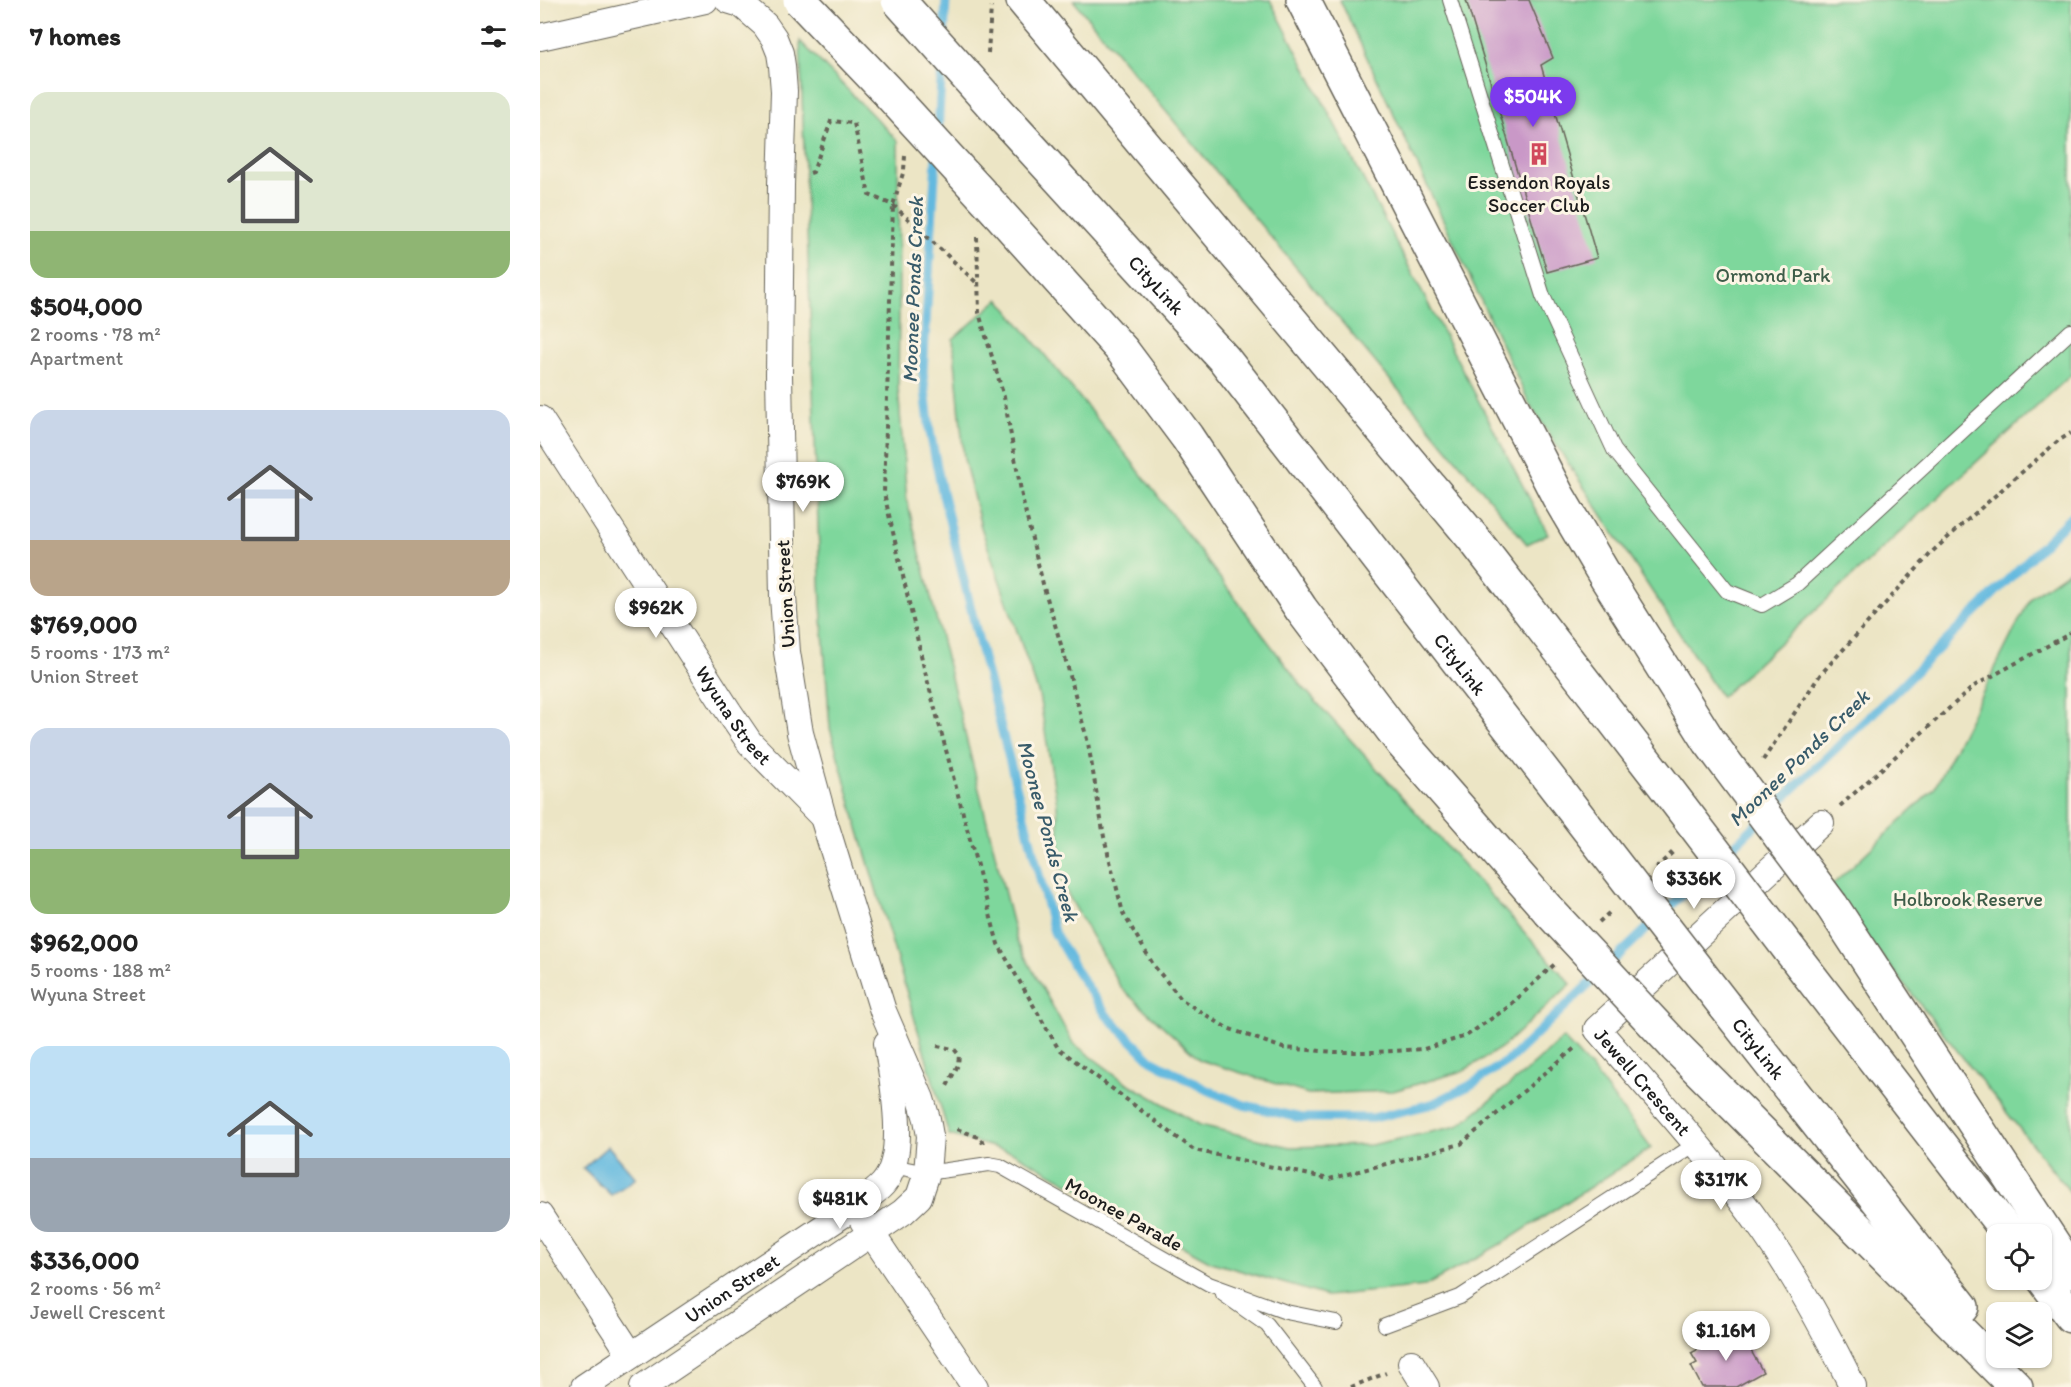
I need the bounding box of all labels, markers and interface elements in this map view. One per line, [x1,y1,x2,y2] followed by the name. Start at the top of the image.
[30,20,121,52] text: 7 homes
[477,20,510,53] icon: filters
[1491,77,1575,128] pin: $504K
[1504,84,1562,108] text: $504K
[216,131,324,239] icon: home
[1526,141,1552,167] building icon: Essendon Royals Soccer Club
[1468,170,1610,217] place label: Essendon Royals Soccer Club
[897,195,928,384] water label: Moonee Ponds Creek
[1123,250,1190,320] street label: CityLink
[1716,263,1831,287] park label: Ormond Park
[30,290,143,322] text: $504,000
[30,322,161,346] text: 2 rooms · 78 m²
[30,346,123,370] text: Apartment
[216,449,324,557] icon: home
[761,462,845,513] pin: $769K
[776,469,830,493] text: $769K
[770,539,800,649] street label: Union Street
[614,588,698,639] pin: $962K
[629,595,683,619] text: $962K
[30,608,138,640] text: $769,000
[1429,628,1492,700] street label: CityLink
[30,640,170,664] text: 5 rooms · 173 m²
[690,661,777,770] street label: Wyuna Street
[30,664,138,688] text: Union Street
[1723,683,1875,831] water label: Moonee Ponds Creek
[1012,738,1085,925] water label: Moonee Ponds Creek
[216,767,324,875] icon: home
[1652,859,1736,910] pin: $336K
[1666,866,1722,890] text: $336K
[1893,887,2043,911] park label: Holbrook Reserve
[30,926,138,958] text: $962,000
[30,958,171,982] text: 5 rooms · 188 m²
[30,982,146,1006] text: Wyuna Street
[1727,1013,1790,1085] street label: CityLink
[1589,1023,1697,1141] street label: Jewell Crescent
[216,1085,324,1193] icon: home
[1679,1160,1763,1211] pin: $317K
[1694,1167,1748,1191] text: $317K
[1061,1172,1187,1256] street label: Moonee Parade
[798,1179,882,1230] pin: $481K
[812,1186,868,1210] text: $481K
[1986,1224,2052,1368] map controls
[1986,1224,2052,1290] button: locate
[30,1244,140,1276] text: $336,000
[680,1248,784,1328] street label: Union Street
[30,1276,161,1300] text: 2 rooms · 56 m²
[30,1300,165,1324] text: Jewell Crescent
[1986,1302,2052,1368] button: layers
[1677,1311,1775,1362] pin: $1.16M
[1696,1318,1756,1342] text: $1.16M

